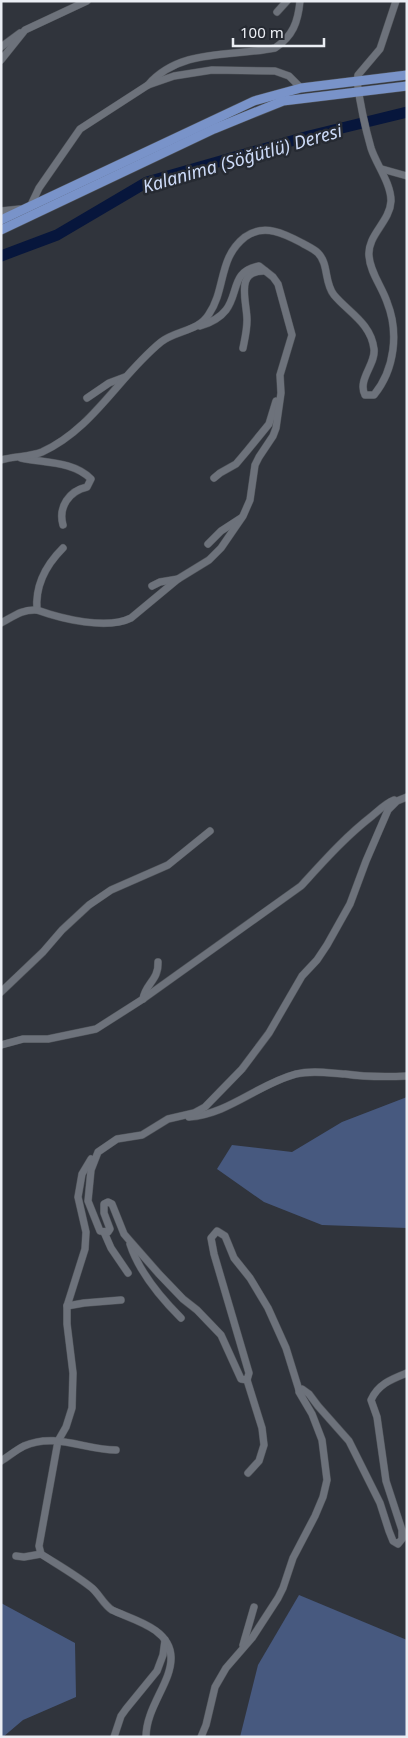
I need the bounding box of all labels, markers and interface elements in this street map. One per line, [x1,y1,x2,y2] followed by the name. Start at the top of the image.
[233,15,324,47] scale bar
[240,22,284,42] text: 100 m
[140,118,345,198] water label: Kalanima (Söğütlü) Deresi

